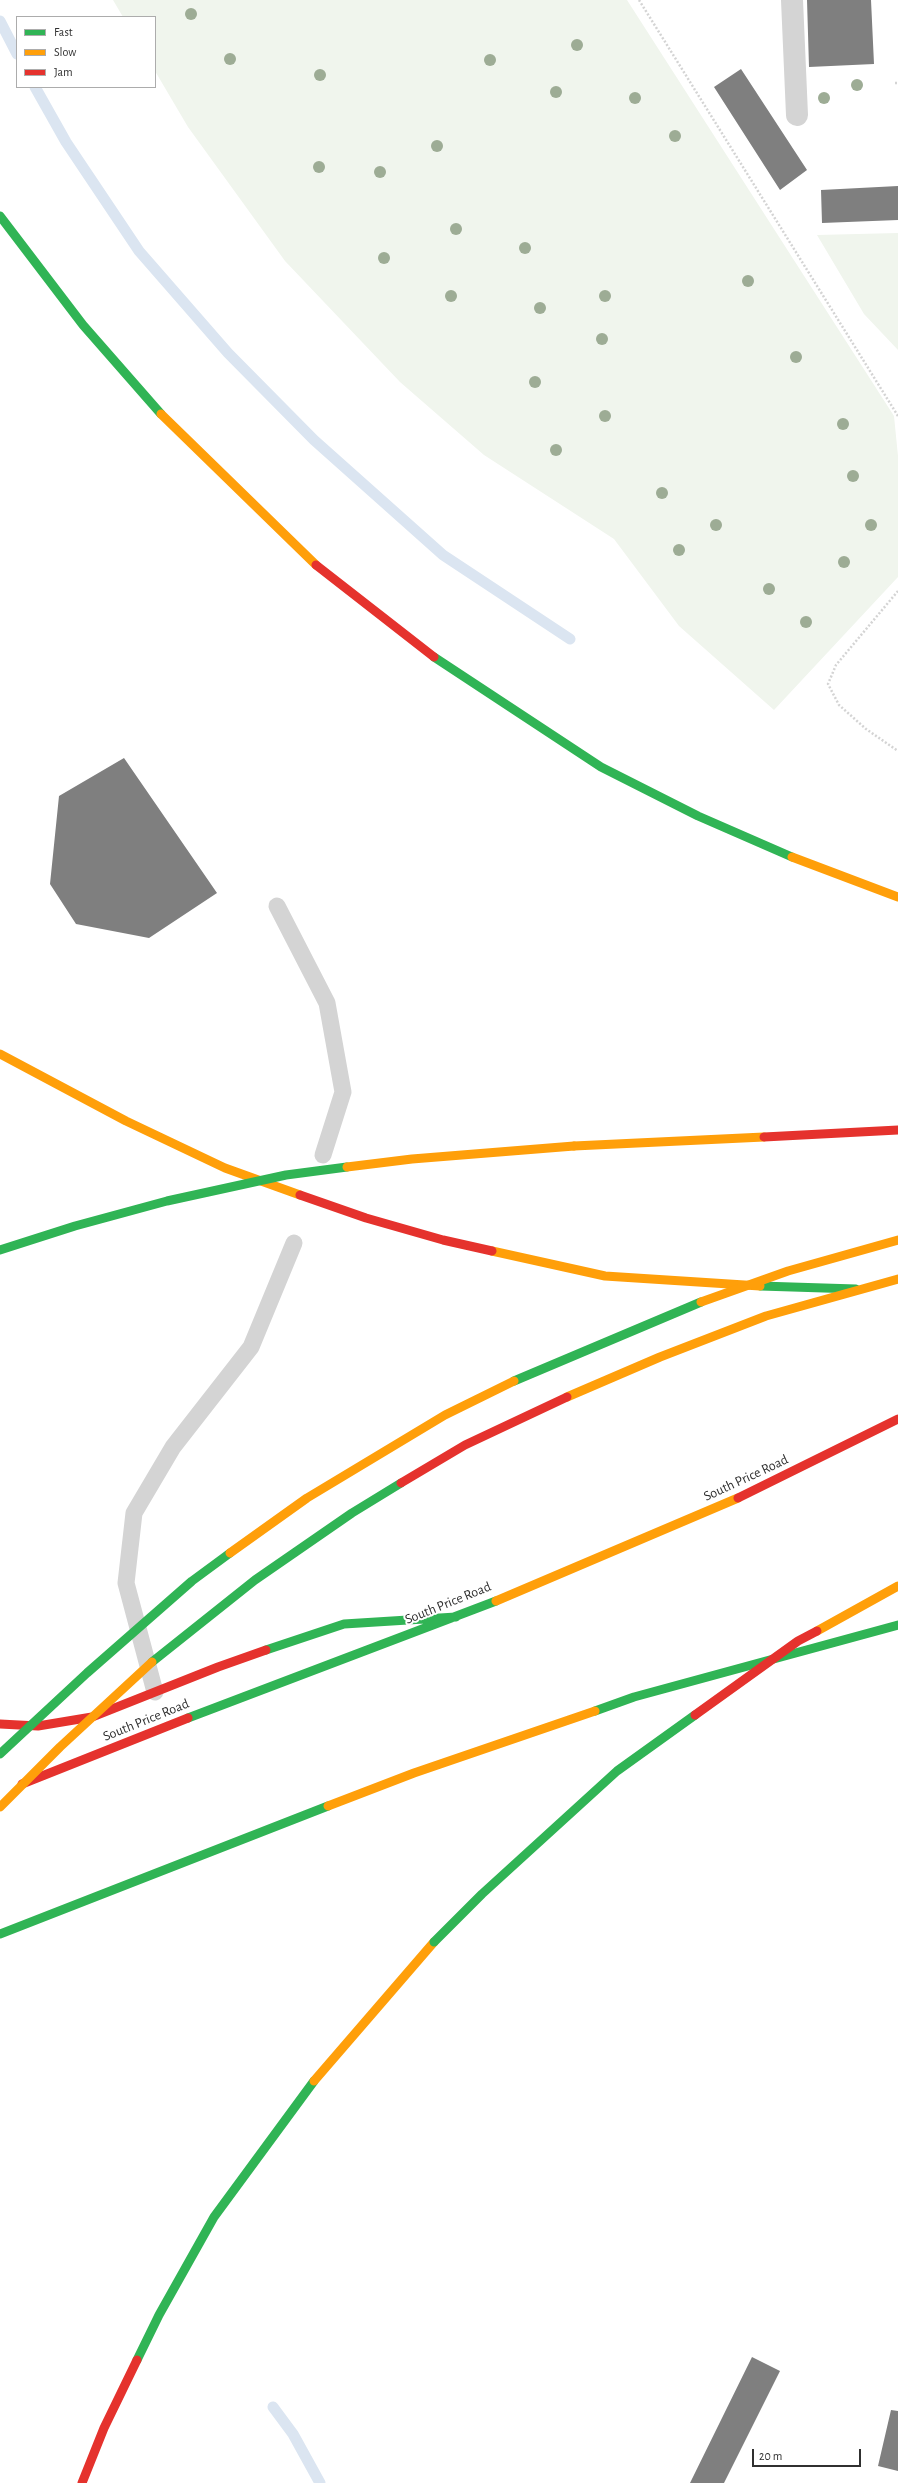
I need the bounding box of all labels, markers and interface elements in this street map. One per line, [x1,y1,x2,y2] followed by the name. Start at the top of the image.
[16,16,156,88] legend
[54,26,73,38] text: Fast
[54,46,76,58] text: Slow
[54,66,73,78] text: Jam
[701,1451,791,1505] street label: South Price Road
[402,1578,494,1628] street label: South Price Road
[100,1695,192,1745] street label: South Price Road
[754,2441,863,2467] scale bar
[759,2450,782,2462] text: 20 m

